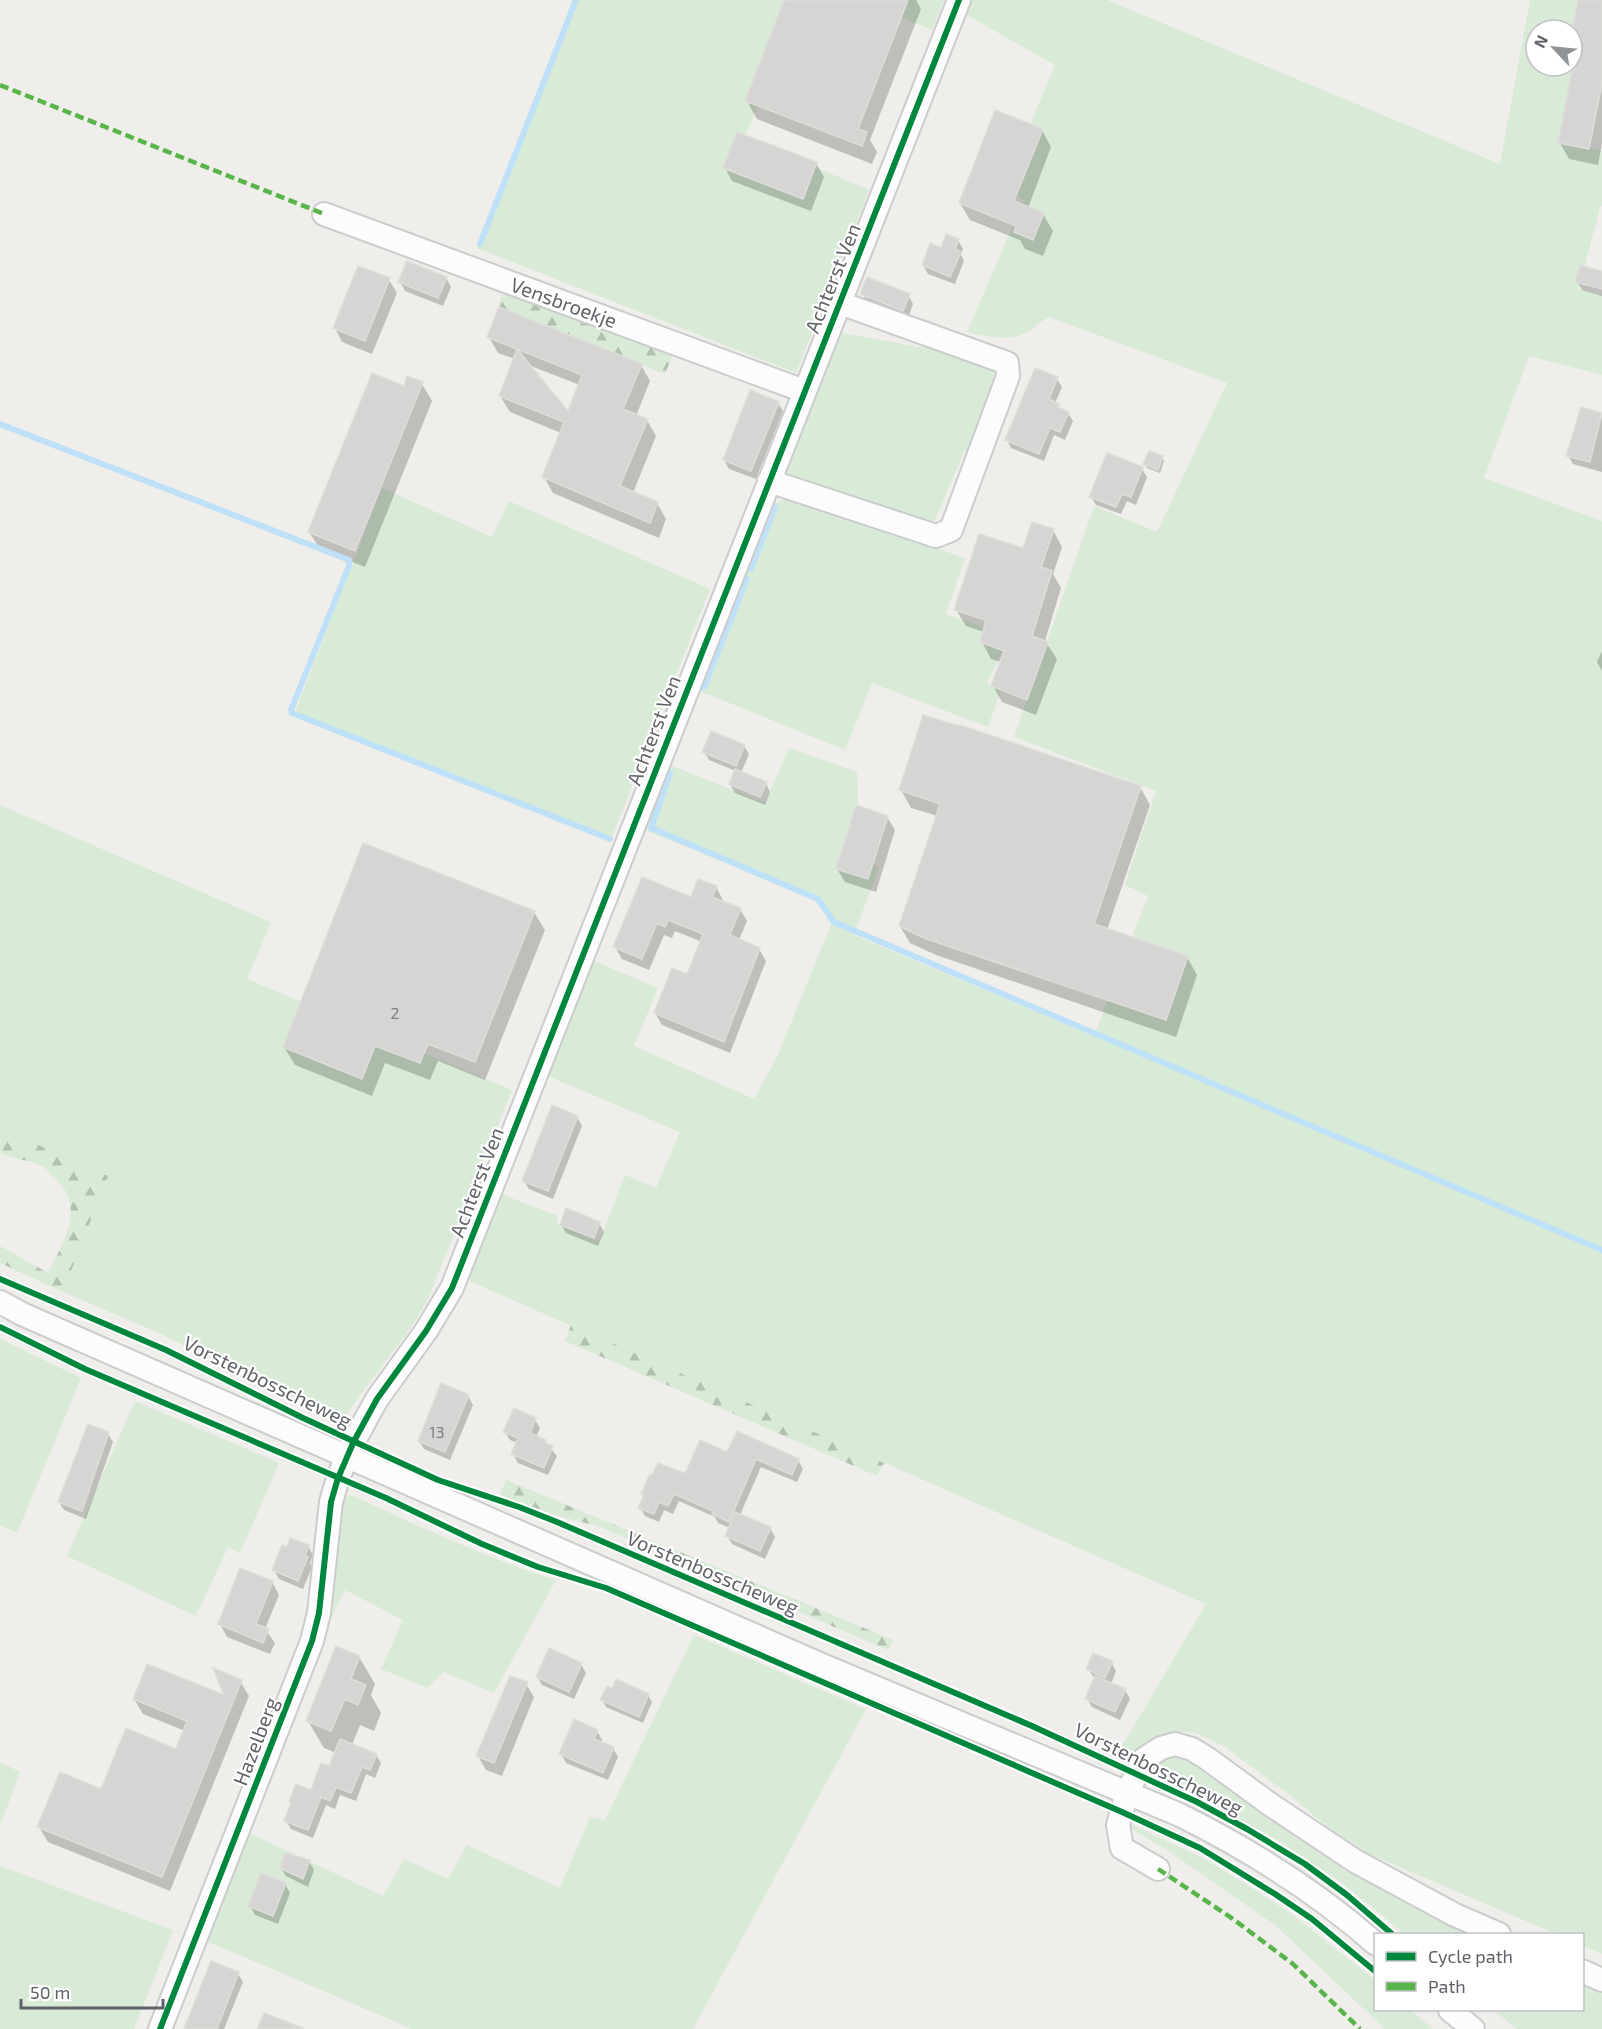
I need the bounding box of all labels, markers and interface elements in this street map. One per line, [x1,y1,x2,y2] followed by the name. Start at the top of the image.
[1524,18,1584,78] north arrow
[1529,32,1551,51] text: N
[799,220,865,336] street label: Achterst Ven
[508,272,620,332] street label: Vensbroekje
[621,672,685,788] street label: Achterst Ven
[391,1003,400,1022] house number: 2
[444,1124,508,1240] street label: Achterst Ven
[180,1330,356,1432] street label: Vorstenbosscheweg
[429,1422,445,1441] house number: 13
[623,1525,803,1619] street label: Vorstenbosscheweg
[227,1694,283,1788] street label: Hazelberg
[1071,1717,1247,1819] street label: Vorstenbosscheweg
[1374,1933,1584,2011] legend
[1428,1945,1513,1967] text: Cycle path
[21,1972,164,2010] scale bar
[1428,1975,1466,1997] text: Path
[30,1981,70,2003] text: 50 m

